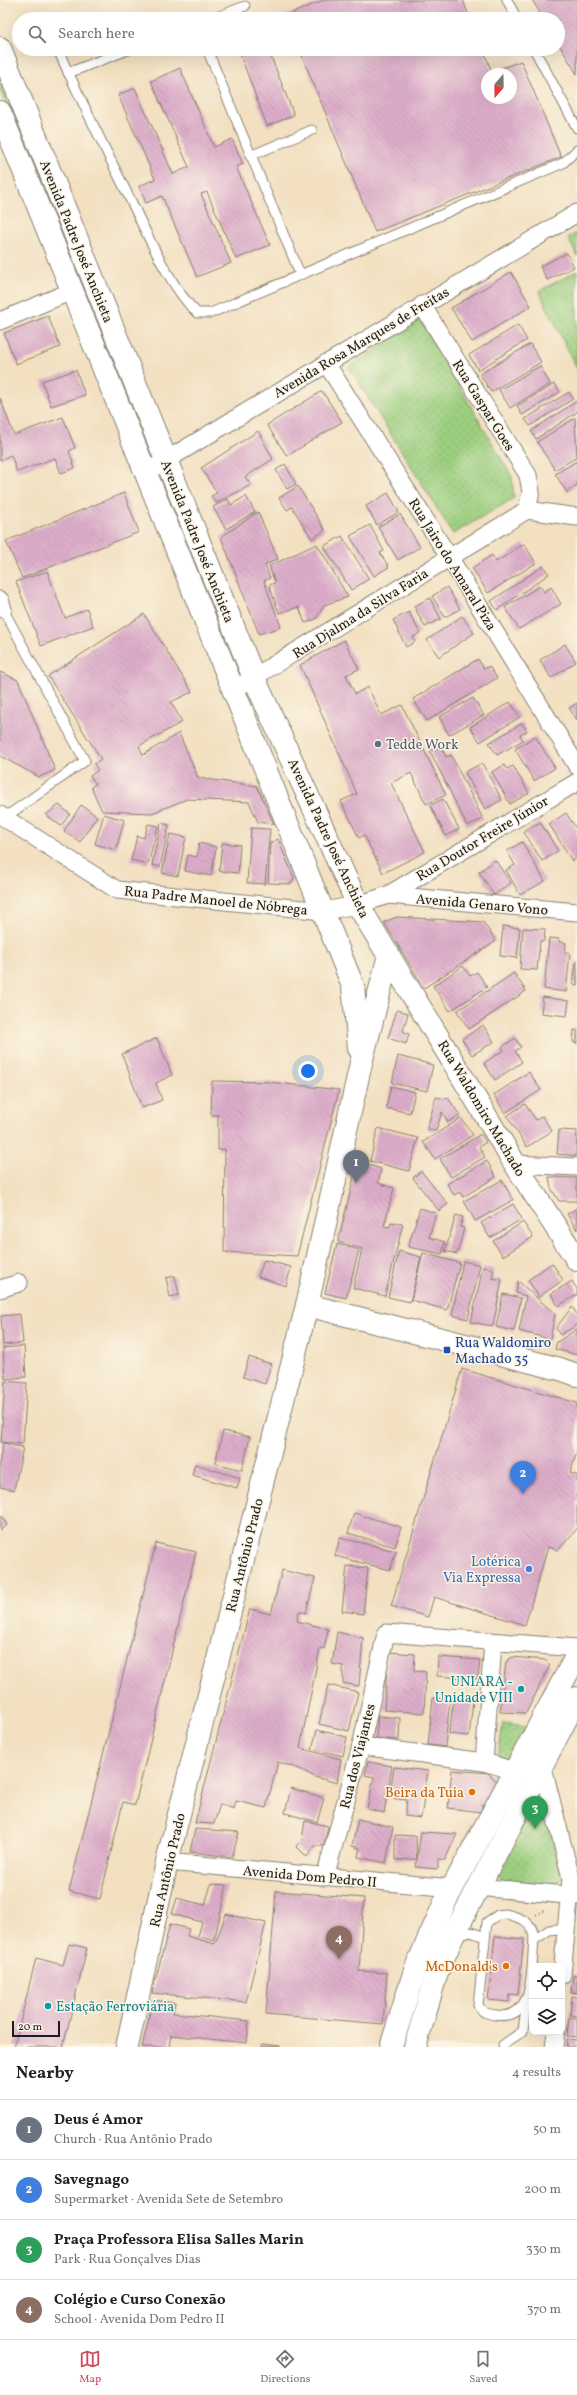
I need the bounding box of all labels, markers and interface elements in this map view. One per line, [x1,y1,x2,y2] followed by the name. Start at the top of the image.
[12,12,565,56] search box
[26,23,48,45] icon: search
[58,24,135,45] text: Search here
[481,68,517,104] north arrow
[34,157,117,326] street label: Avenida Padre José Anchieta
[270,283,453,403] street label: Avenida Rosa Marques de Freitas
[447,356,518,455] street label: Rua Gaspar Goes
[155,457,238,626] street label: Avenida Padre José Anchieta
[403,495,500,635] street label: Rua Jairo do Amaral Piza
[289,565,432,664] street label: Rua Djalma da Silva Faria
[386,736,459,755] place label: Tedde Work
[373,739,383,749] marker: Tedde Work
[282,756,373,922] street label: Avenida Padre José Anchieta
[413,792,553,886] street label: Rua Doutor Freire Júnior
[123,882,309,921] street label: Rua Padre Manoel de Nóbrega
[415,890,549,921] street label: Avenida Genaro Vono
[432,1037,529,1180] street label: Rua Waldomiro Machado
[298,1061,318,1081] your location
[343,1150,369,1183] pin: 1
[455,1334,551,1369] place label: Rua Waldomiro Machado 35
[442,1345,452,1355] marker: Rua Waldomiro Machado 35
[510,1461,536,1494] pin: 2
[222,1496,269,1614] street label: Rua Antônio Prado
[443,1553,521,1588] place label: Lotérica Via Expressa
[524,1564,534,1574] marker: Lotérica Via Expressa
[435,1673,513,1708] place label: UNIARA - Unidade VIII
[516,1684,526,1694] marker: UNIARA - Unidade VIII
[336,1702,381,1811] street label: Rua dos Viajantes
[385,1784,464,1803] place label: Beira da Tuia
[467,1787,477,1797] marker: Beira da Tuia
[522,1796,548,1829] pin: 3
[146,1811,191,1929] street label: Rua Antônio Prado
[242,1862,378,1893] street label: Avenida Dom Pedro II
[326,1926,352,1959] pin: 4
[425,1958,498,1977] place label: McDonald's
[501,1961,511,1971] marker: McDonald's
[529,1963,565,2035] map controls
[529,1963,565,1999] button: locate
[56,1998,174,2017] place label: Estação Ferroviária
[529,1999,565,2035] button: layers
[43,2001,53,2011] marker: Estação Ferroviária
[12,2019,60,2038] scale bar
[18,2020,42,2035] text: 20 m
[16,2062,74,2085] text: Nearby
[512,2064,561,2082] text: 4 results
[54,2110,143,2131] text: Deus é Amor
[26,2121,32,2139] text: 1
[533,2121,561,2139] text: 50 m
[54,2131,212,2149] text: Church · Rua Antônio Prado
[54,2170,129,2191] text: Savegnago
[26,2181,32,2199] text: 2
[524,2181,561,2199] text: 200 m
[54,2191,283,2209] text: Supermarket · Avenida Sete de Setembro
[54,2230,304,2251] text: Praça Professora Elisa Salles Marin
[26,2241,32,2259] text: 3
[526,2241,561,2259] text: 330 m
[54,2251,200,2269] text: Park · Rua Gonçalves Dias
[54,2290,226,2311] text: Colégio e Curso Conexão
[25,2301,33,2319] text: 4
[527,2301,561,2319] text: 370 m
[54,2311,225,2329] text: School · Avenida Dom Pedro II
[79,2348,101,2387] tab: Map
[260,2348,311,2387] tab: Directions
[469,2348,498,2387] tab: Saved

